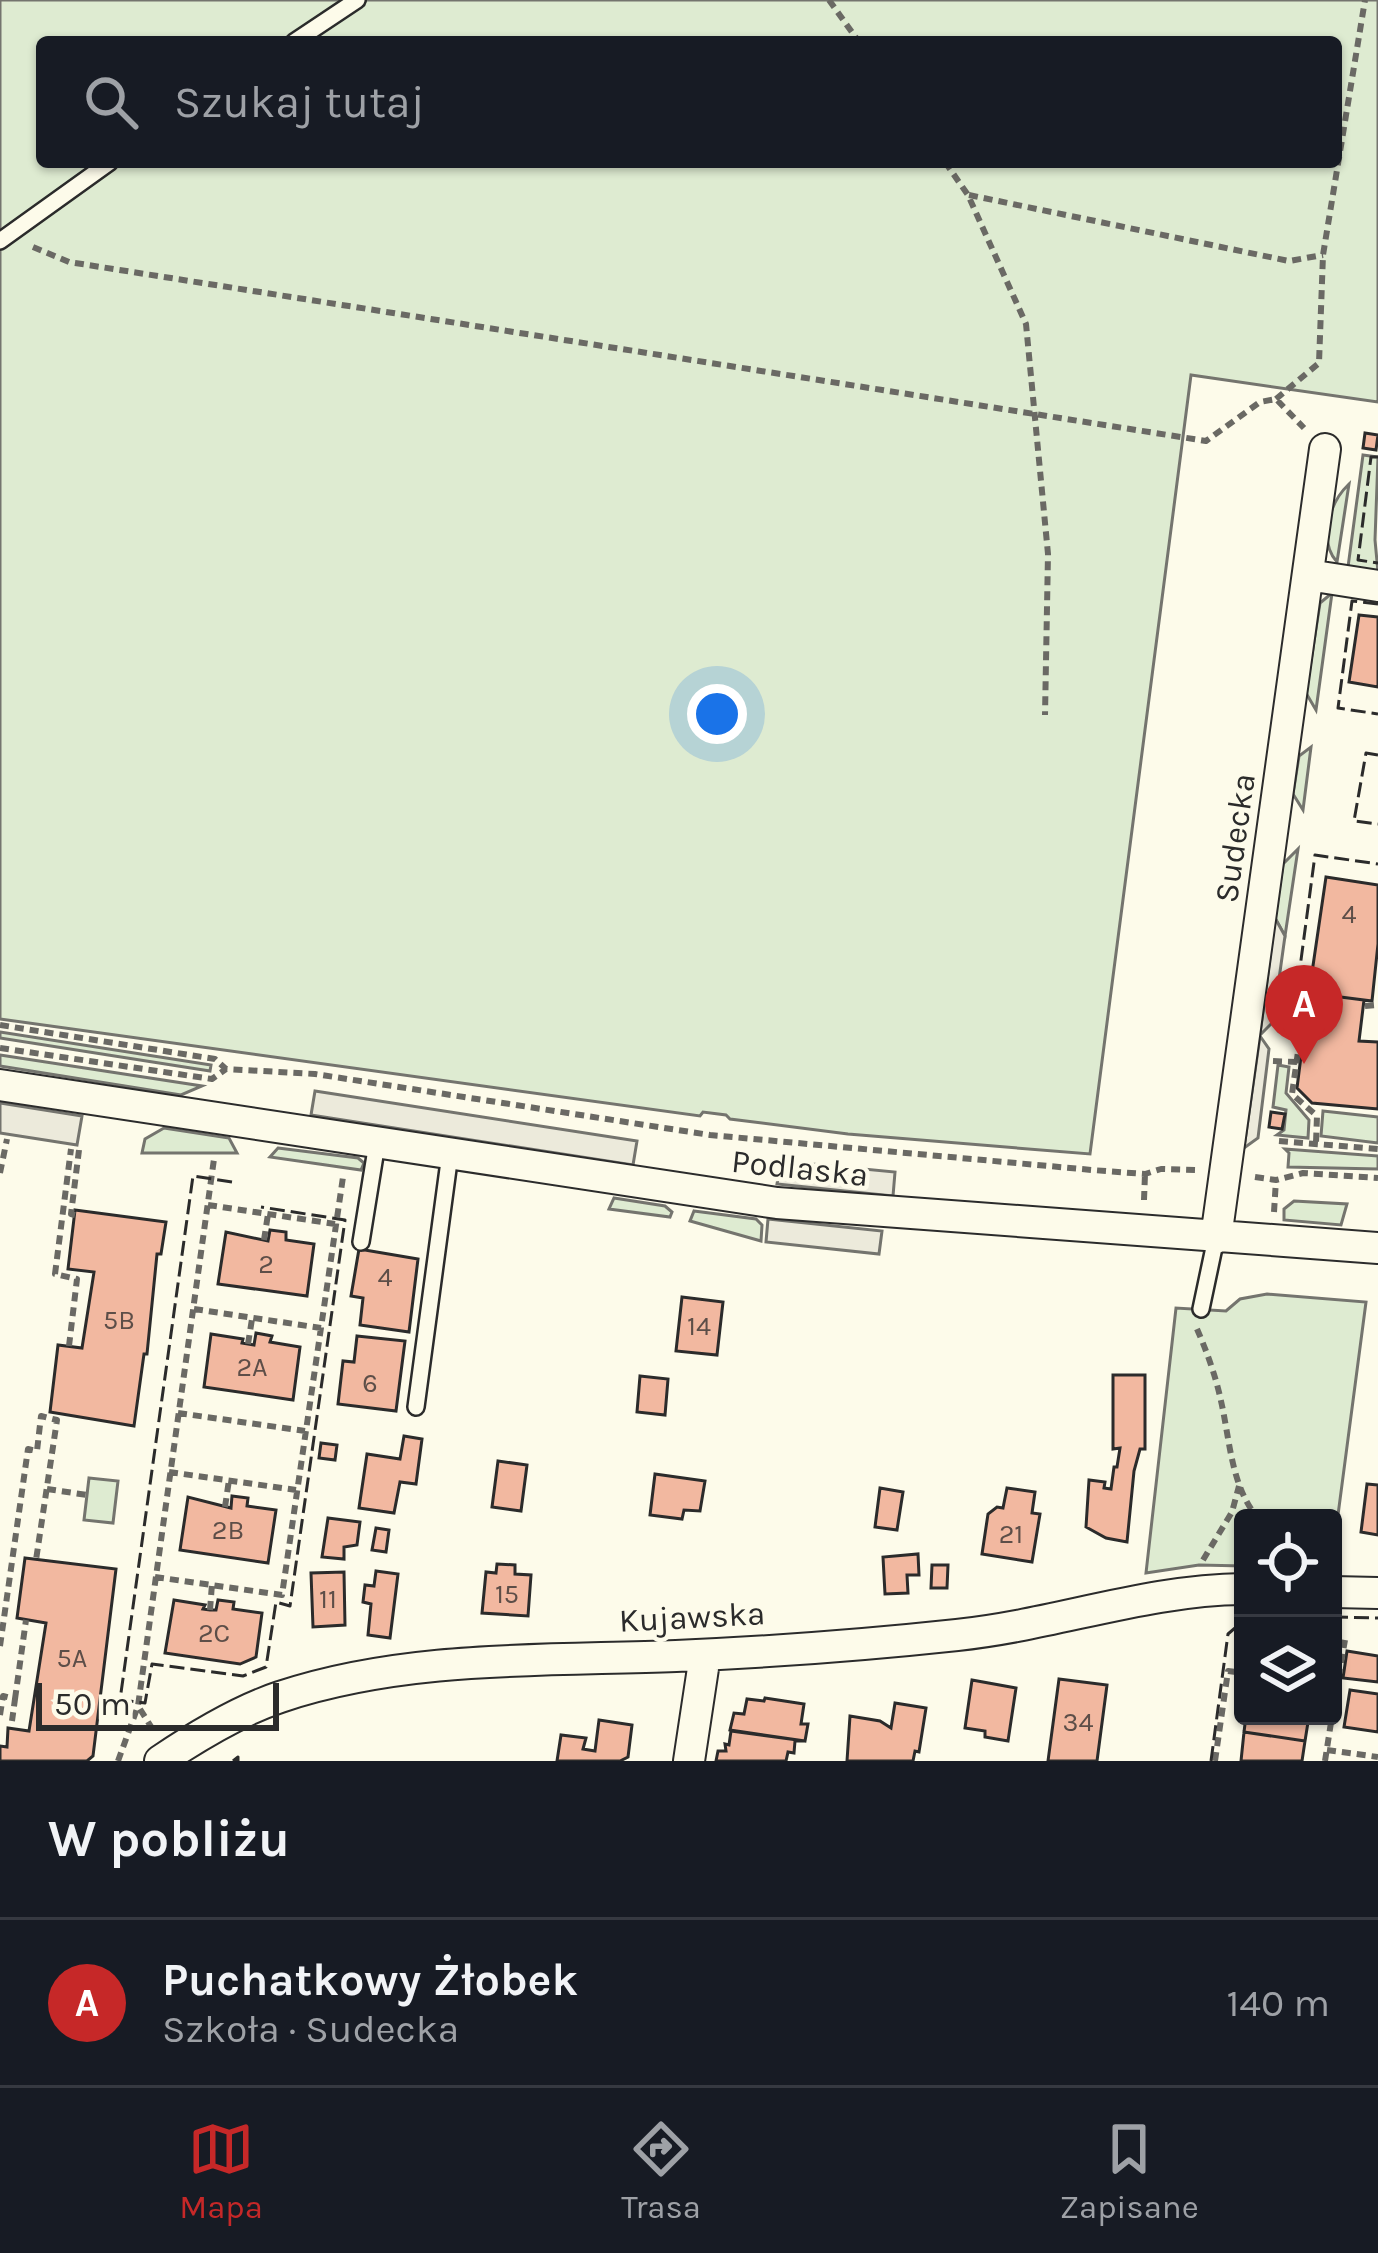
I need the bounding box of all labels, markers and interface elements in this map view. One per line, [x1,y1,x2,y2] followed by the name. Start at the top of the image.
[36,36,1342,168] search box
[78,69,144,135] icon: search
[174,76,425,128] text: Szukaj tutaj
[687,684,747,744] your location
[1207,771,1263,905] street label: Sudecka
[1341,898,1357,930] house number: 4
[1265,965,1343,1064] pin: A
[730,1142,870,1194] street label: Podlaska
[258,1248,274,1280] house number: 2
[377,1261,393,1293] house number: 4
[103,1304,135,1336] house number: 5B
[687,1310,711,1342] house number: 14
[236,1351,268,1383] house number: 2A
[362,1367,378,1399] house number: 6
[1234,1509,1342,1725] map controls
[1234,1509,1342,1617] button: locate
[212,1514,244,1546] house number: 2B
[999,1518,1023,1550] house number: 21
[495,1578,519,1610] house number: 15
[319,1583,337,1615] house number: 11
[618,1594,766,1640] street label: Kujawska
[198,1617,230,1649] house number: 2C
[1234,1617,1342,1725] button: layers
[57,1642,87,1674] house number: 5A
[36,1677,279,1730] scale bar
[54,1685,131,1723] text: 50 m
[1062,1706,1094,1738] house number: 34
[48,1809,290,1869] text: W pobliżu
[162,1954,578,2006] text: Puchatkowy Żłobek
[75,1980,99,2026] text: A
[1226,1980,1330,2026] text: 140 m
[162,2006,459,2052] text: Szkoła · Sudecka
[179,2116,263,2226] tab: Mapa
[621,2116,701,2226] tab: Trasa
[1060,2116,1199,2226] tab: Zapisane

